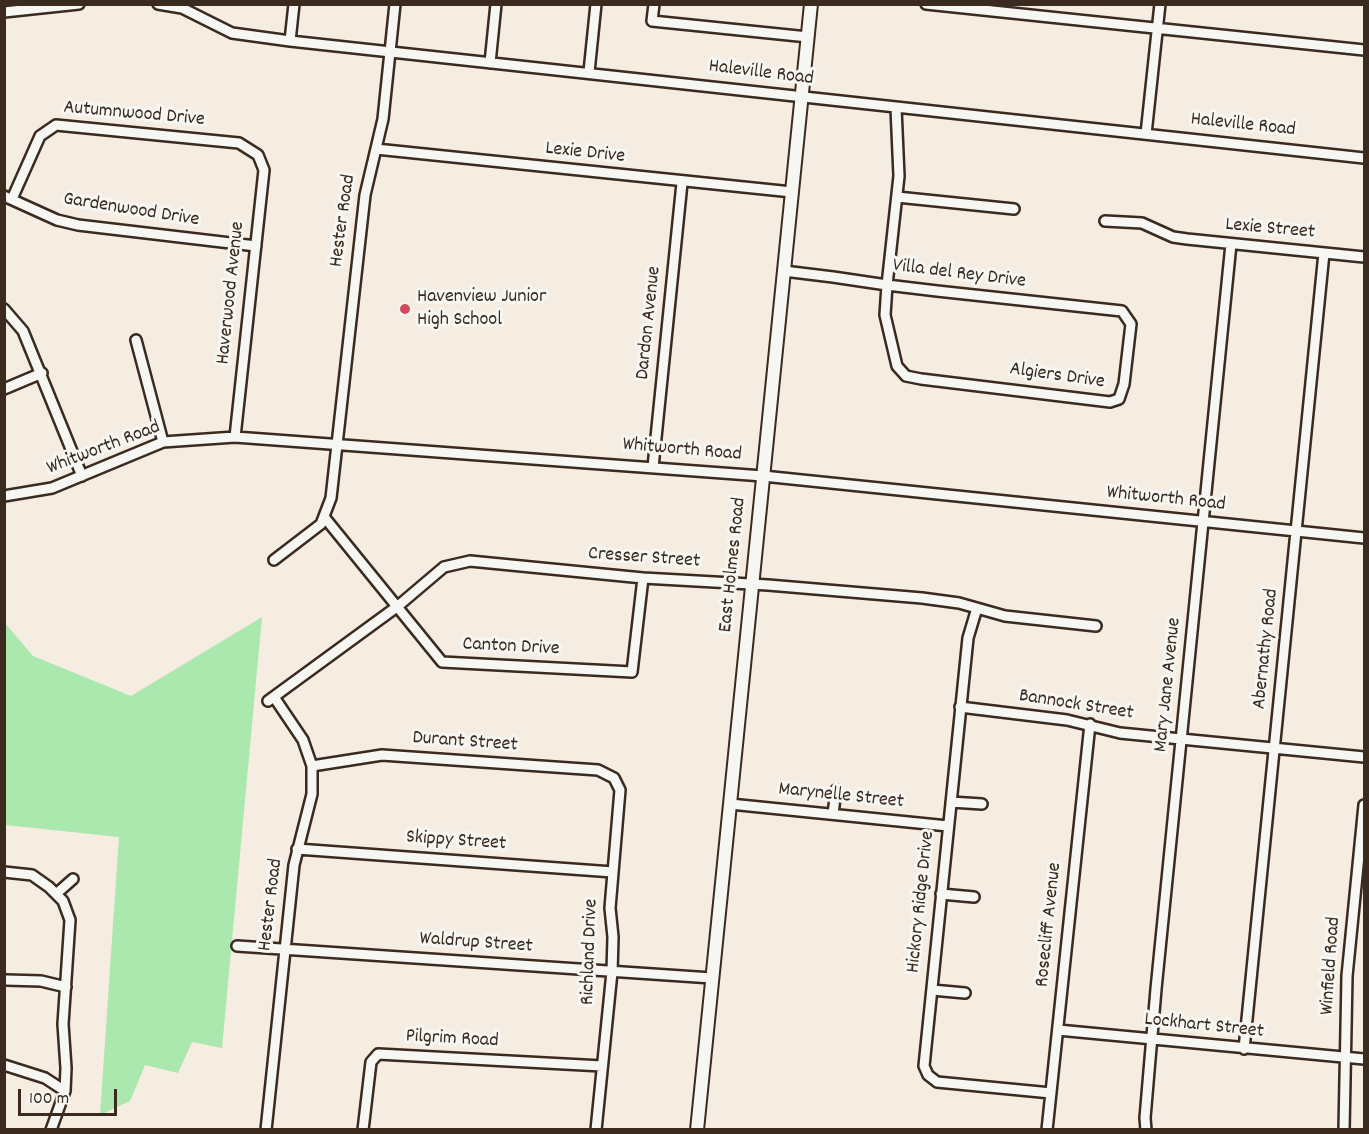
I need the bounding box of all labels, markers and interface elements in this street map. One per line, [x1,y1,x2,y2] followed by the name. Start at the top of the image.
[707,56,815,92] street label: Haleville Road
[62,97,206,133] street label: Autumnwood Drive
[1189,109,1297,143] street label: Haleville Road
[544,138,626,170] street label: Lexie Drive
[326,173,362,269] street label: Hester Road
[61,188,201,234] street label: Gardenwood Drive
[1224,214,1316,246] street label: Lexie Street
[213,220,251,366] street label: Haverwood Avenue
[891,255,1027,295] street label: Villa del Rey Drive
[632,265,668,381] street label: Dardon Avenue
[417,286,546,333] place label: Havenview Junior High School
[398,302,412,316] marker: Havenview Junior High School
[1008,358,1106,396] street label: Algiers Drive
[44,416,164,482] street label: Whitworth Road
[621,434,743,468] street label: Whitworth Road
[1105,482,1227,518] street label: Whitworth Road
[715,496,753,634] street label: East Holmes Road
[587,543,701,575] street label: Cresser Street
[1249,588,1285,710] street label: Abernathy Road
[1150,617,1188,753] street label: Mary Jane Avenue
[462,633,560,663] street label: Canton Drive
[1017,685,1135,727] street label: Bannock Street
[412,727,518,759] street label: Durant Street
[777,778,905,816] street label: Marynelle Street
[405,827,507,857] street label: Skippy Street
[903,830,941,974] street label: Hickory Ridge Drive
[254,857,290,953] street label: Hester Road
[1032,862,1068,988] street label: Rosecliff Avenue
[577,898,605,1006] street label: Richland Drive
[1317,916,1347,1016] street label: Winfield Road
[419,928,533,960] street label: Waldrup Street
[1143,1009,1265,1045] street label: Lockhart Street
[405,1026,499,1054] street label: Pilgrim Road
[21,1077,120,1115] scale bar
[29,1087,69,1112] text: 100 m

